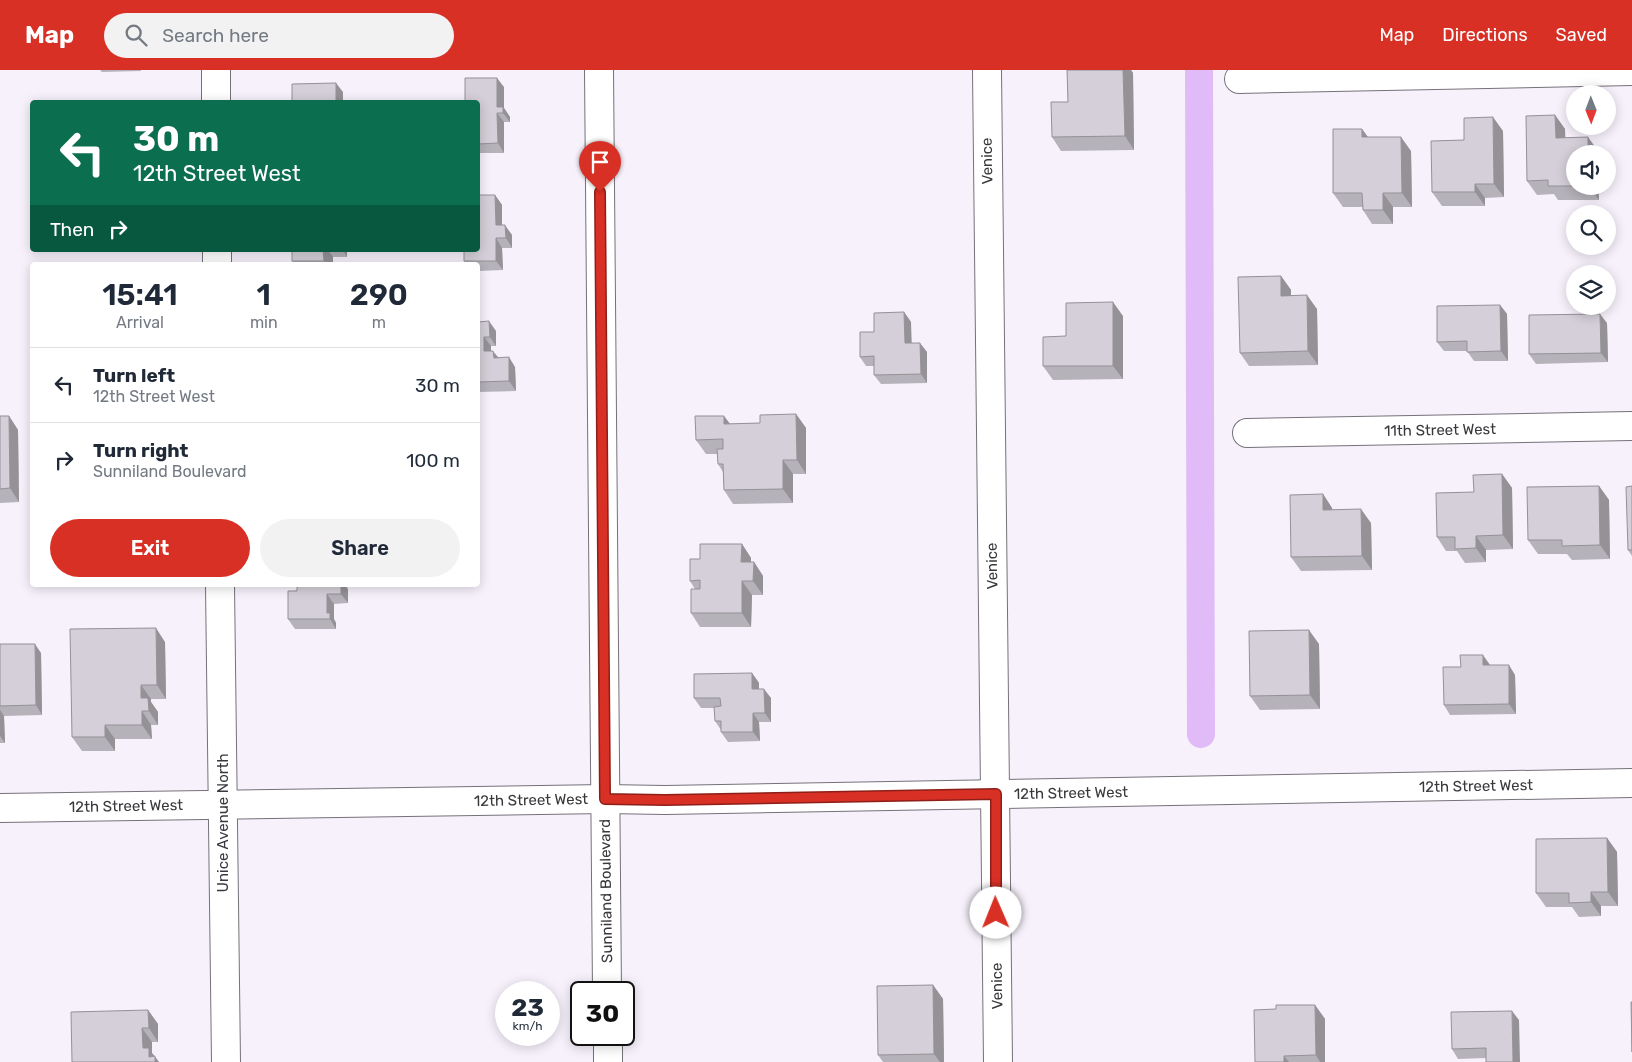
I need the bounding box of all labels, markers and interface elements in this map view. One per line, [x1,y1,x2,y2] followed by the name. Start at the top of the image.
[104,13,454,58] search box
[25,21,74,49] text: Map
[122,21,150,49] icon: search
[162,24,269,47] text: Search here
[1379,24,1414,46] text: Map
[1442,24,1528,46] text: Directions
[1556,24,1607,46] text: Saved
[1566,85,1616,135] north arrow
[1566,85,1616,315] map controls
[133,118,219,160] text: 30 m
[50,120,115,185] icon: left
[978,137,996,185] street label: Venice
[579,141,621,192] pin
[1566,145,1616,195] button: sound
[586,148,614,176] icon: arrive
[133,160,301,187] text: 12th Street West
[1566,205,1616,255] button: search
[104,215,132,243] icon: right
[50,218,94,241] text: Then
[1566,265,1616,315] button: layers
[102,277,178,313] text: 15:41
[257,277,271,313] text: 1
[350,277,408,313] text: 290
[116,313,164,332] text: Arrival
[250,313,278,332] text: min
[372,313,386,332] text: m
[93,364,175,387] text: Turn left
[50,371,78,399] icon: left
[415,374,460,397] text: 30 m
[93,387,215,406] text: 12th Street West
[1384,420,1496,440] street label: 11th Street West
[93,439,188,462] text: Turn right
[50,446,78,474] icon: right
[406,449,460,472] text: 100 m
[93,462,247,481] text: Sunniland Boulevard
[50,519,250,577] button: Exit
[260,519,460,577] button: Share
[983,542,1001,590] street label: Venice
[214,753,232,893] street label: Unice Avenue North
[1419,776,1533,796] street label: 12th Street West
[1014,783,1128,803] street label: 12th Street West
[474,790,588,810] street label: 12th Street West
[69,796,183,816] street label: 12th Street West
[596,819,616,963] street label: Sunniland Boulevard
[969,886,1021,938] position arrow
[988,962,1006,1010] street label: Venice
[570,981,635,1046] speed limit sign: 30
[511,993,544,1022] text: 23
[513,1019,542,1033] text: km/h

